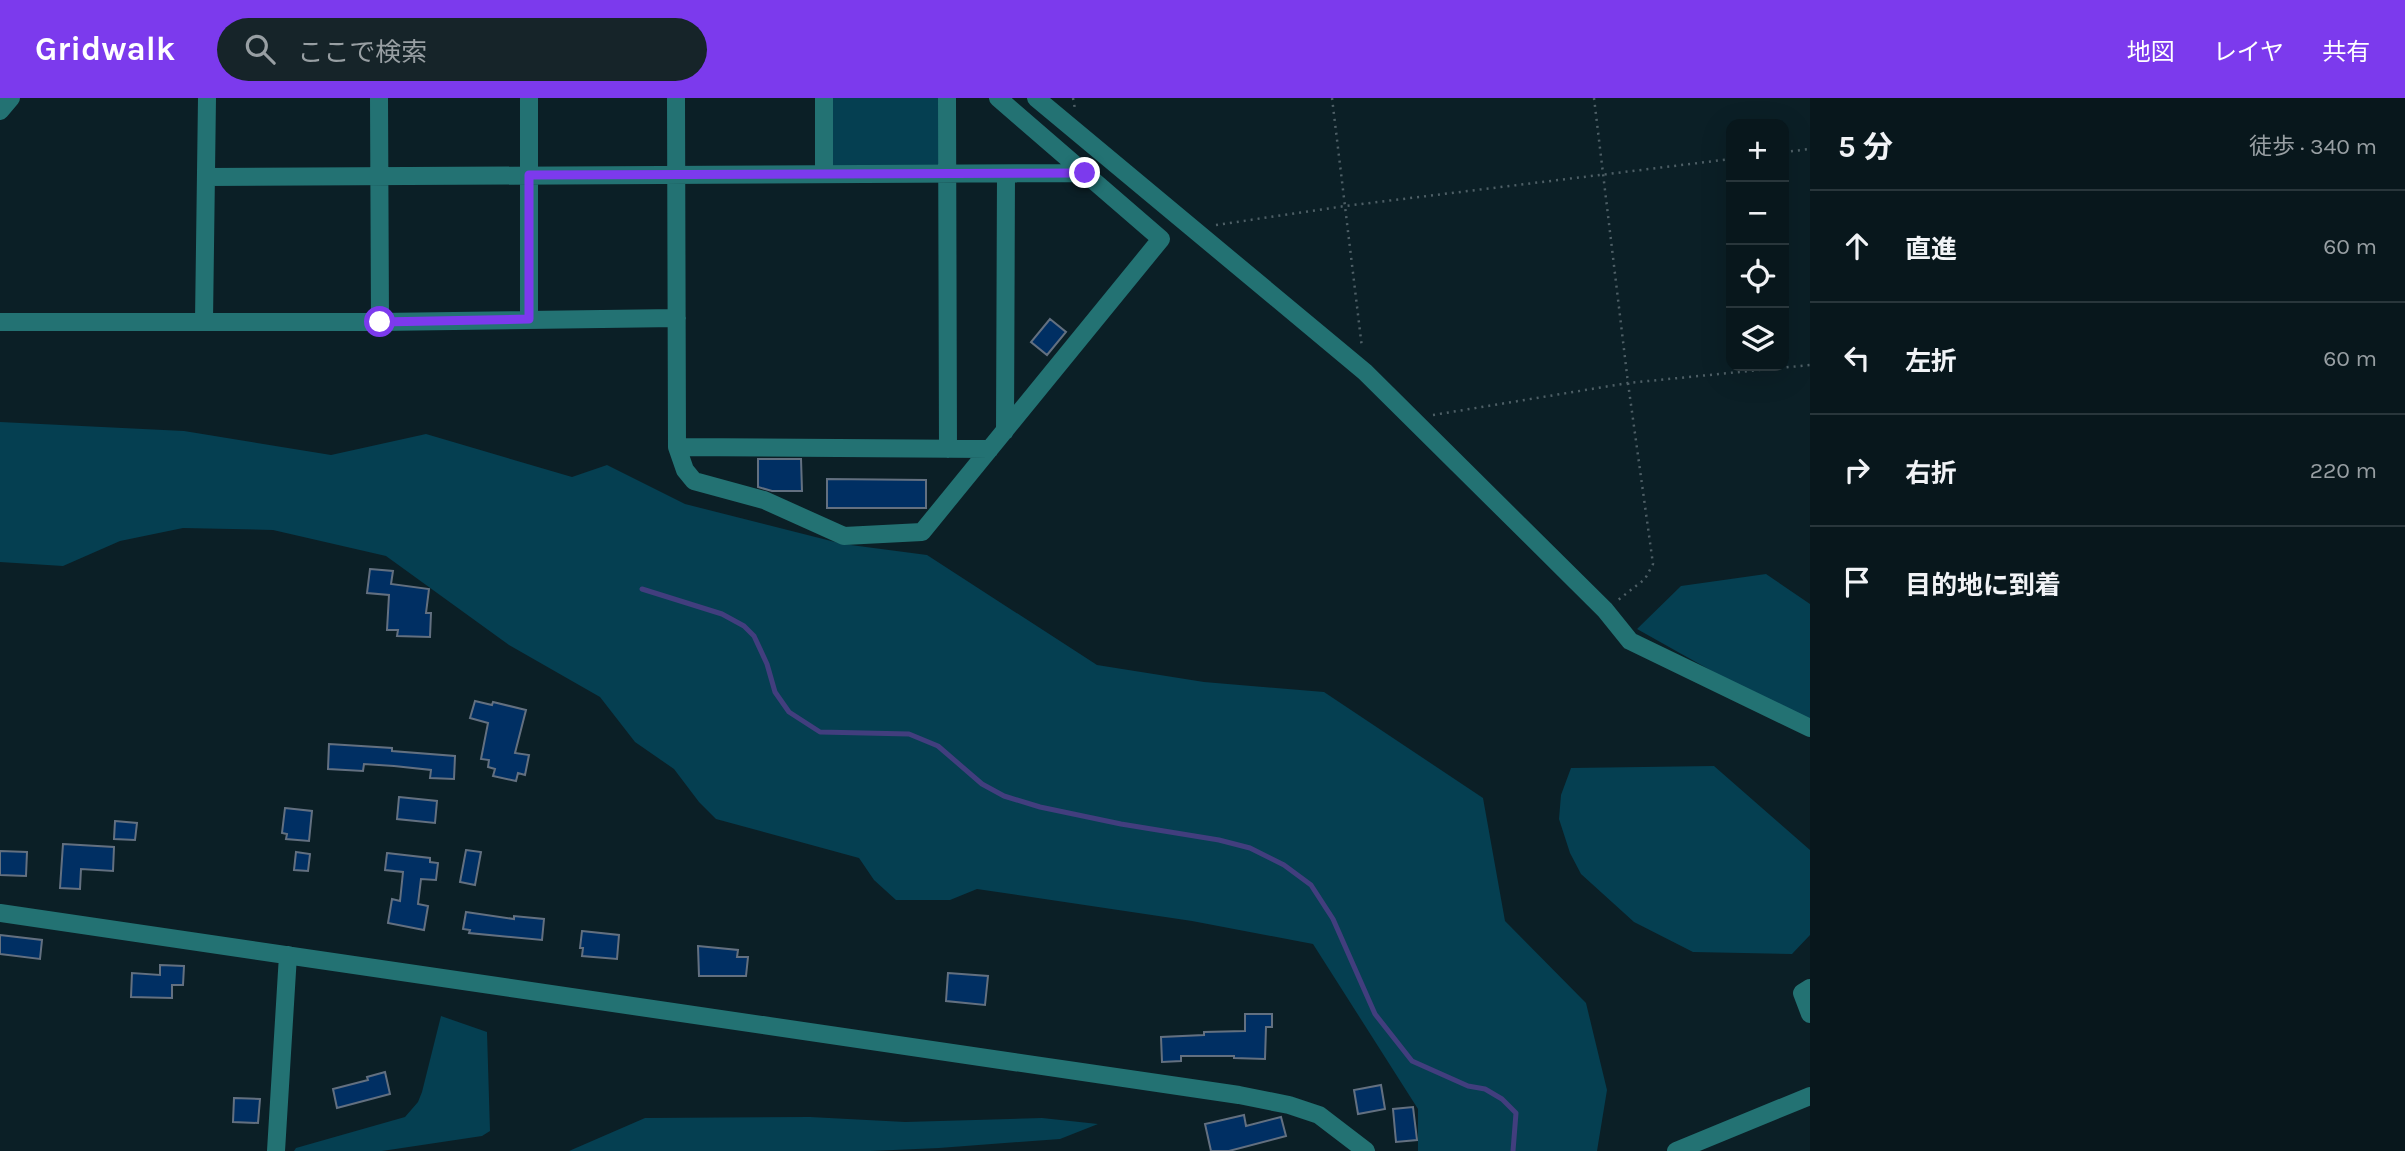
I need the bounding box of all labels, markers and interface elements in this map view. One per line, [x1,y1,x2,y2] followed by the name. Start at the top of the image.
[217,18,707,81] search box
[35,30,175,68] text: Gridwalk
[241,30,279,68] icon: search
[297,37,427,68] text: ここで検索
[2127,38,2175,66] text: 地図
[2213,38,2284,66] text: レイヤ
[2322,38,2370,66] text: 共有
[1726,119,1789,371] map controls
[1726,119,1789,182] button: +
[1838,129,1893,165] text: 5 分
[2249,133,2377,160] text: 徒歩 · 340 m
[1069,157,1100,188] route end
[1726,182,1789,245] button: −
[1838,227,1876,265] icon: ahead
[2323,233,2377,260] text: 60 m
[1905,234,1957,265] text: 直進
[1726,245,1789,308] button: locate
[364,306,395,337] route start
[1726,308,1789,371] button: layers
[1838,339,1876,377] icon: left
[2323,345,2377,372] text: 60 m
[1905,346,1957,377] text: 左折
[1838,451,1876,489] icon: right
[2310,457,2377,484] text: 220 m
[1905,458,1957,489] text: 右折
[1838,563,1876,601] icon: arrive
[1905,570,2061,601] text: 目的地に到着

